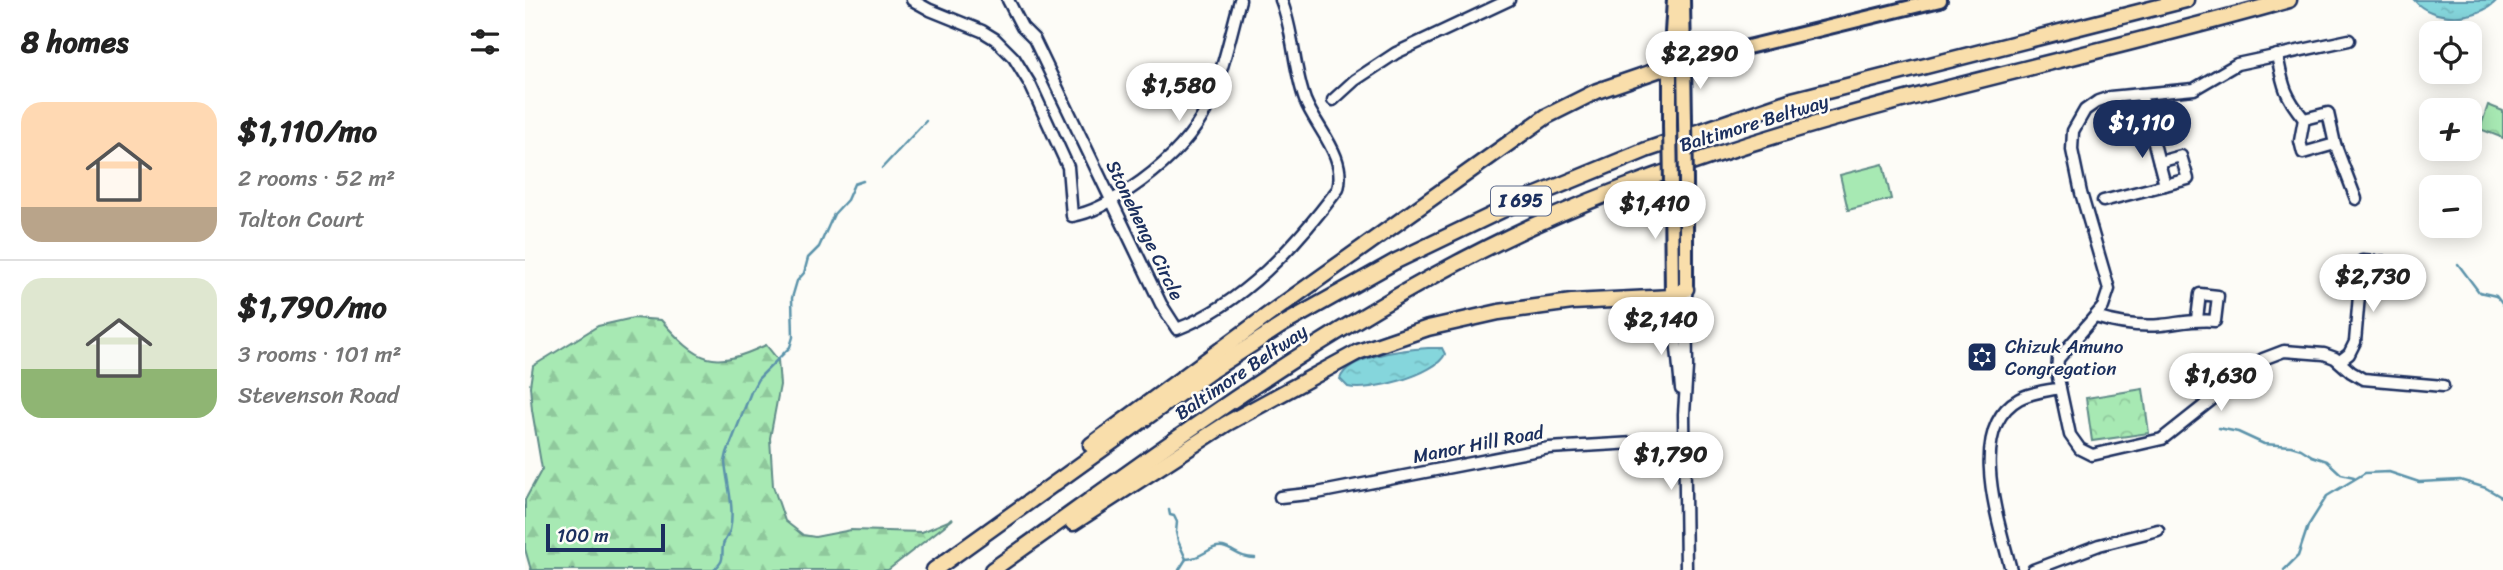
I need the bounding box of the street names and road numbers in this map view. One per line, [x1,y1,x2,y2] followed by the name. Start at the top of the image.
[1675,85,1833,161] street label: Baltimore Beltway
[1097,154,1193,306] street label: Stonehenge Circle
[1491,186,1551,216] road number: I 695
[1168,315,1314,429] street label: Baltimore Beltway
[1410,415,1547,473] street label: Manor Hill Road

